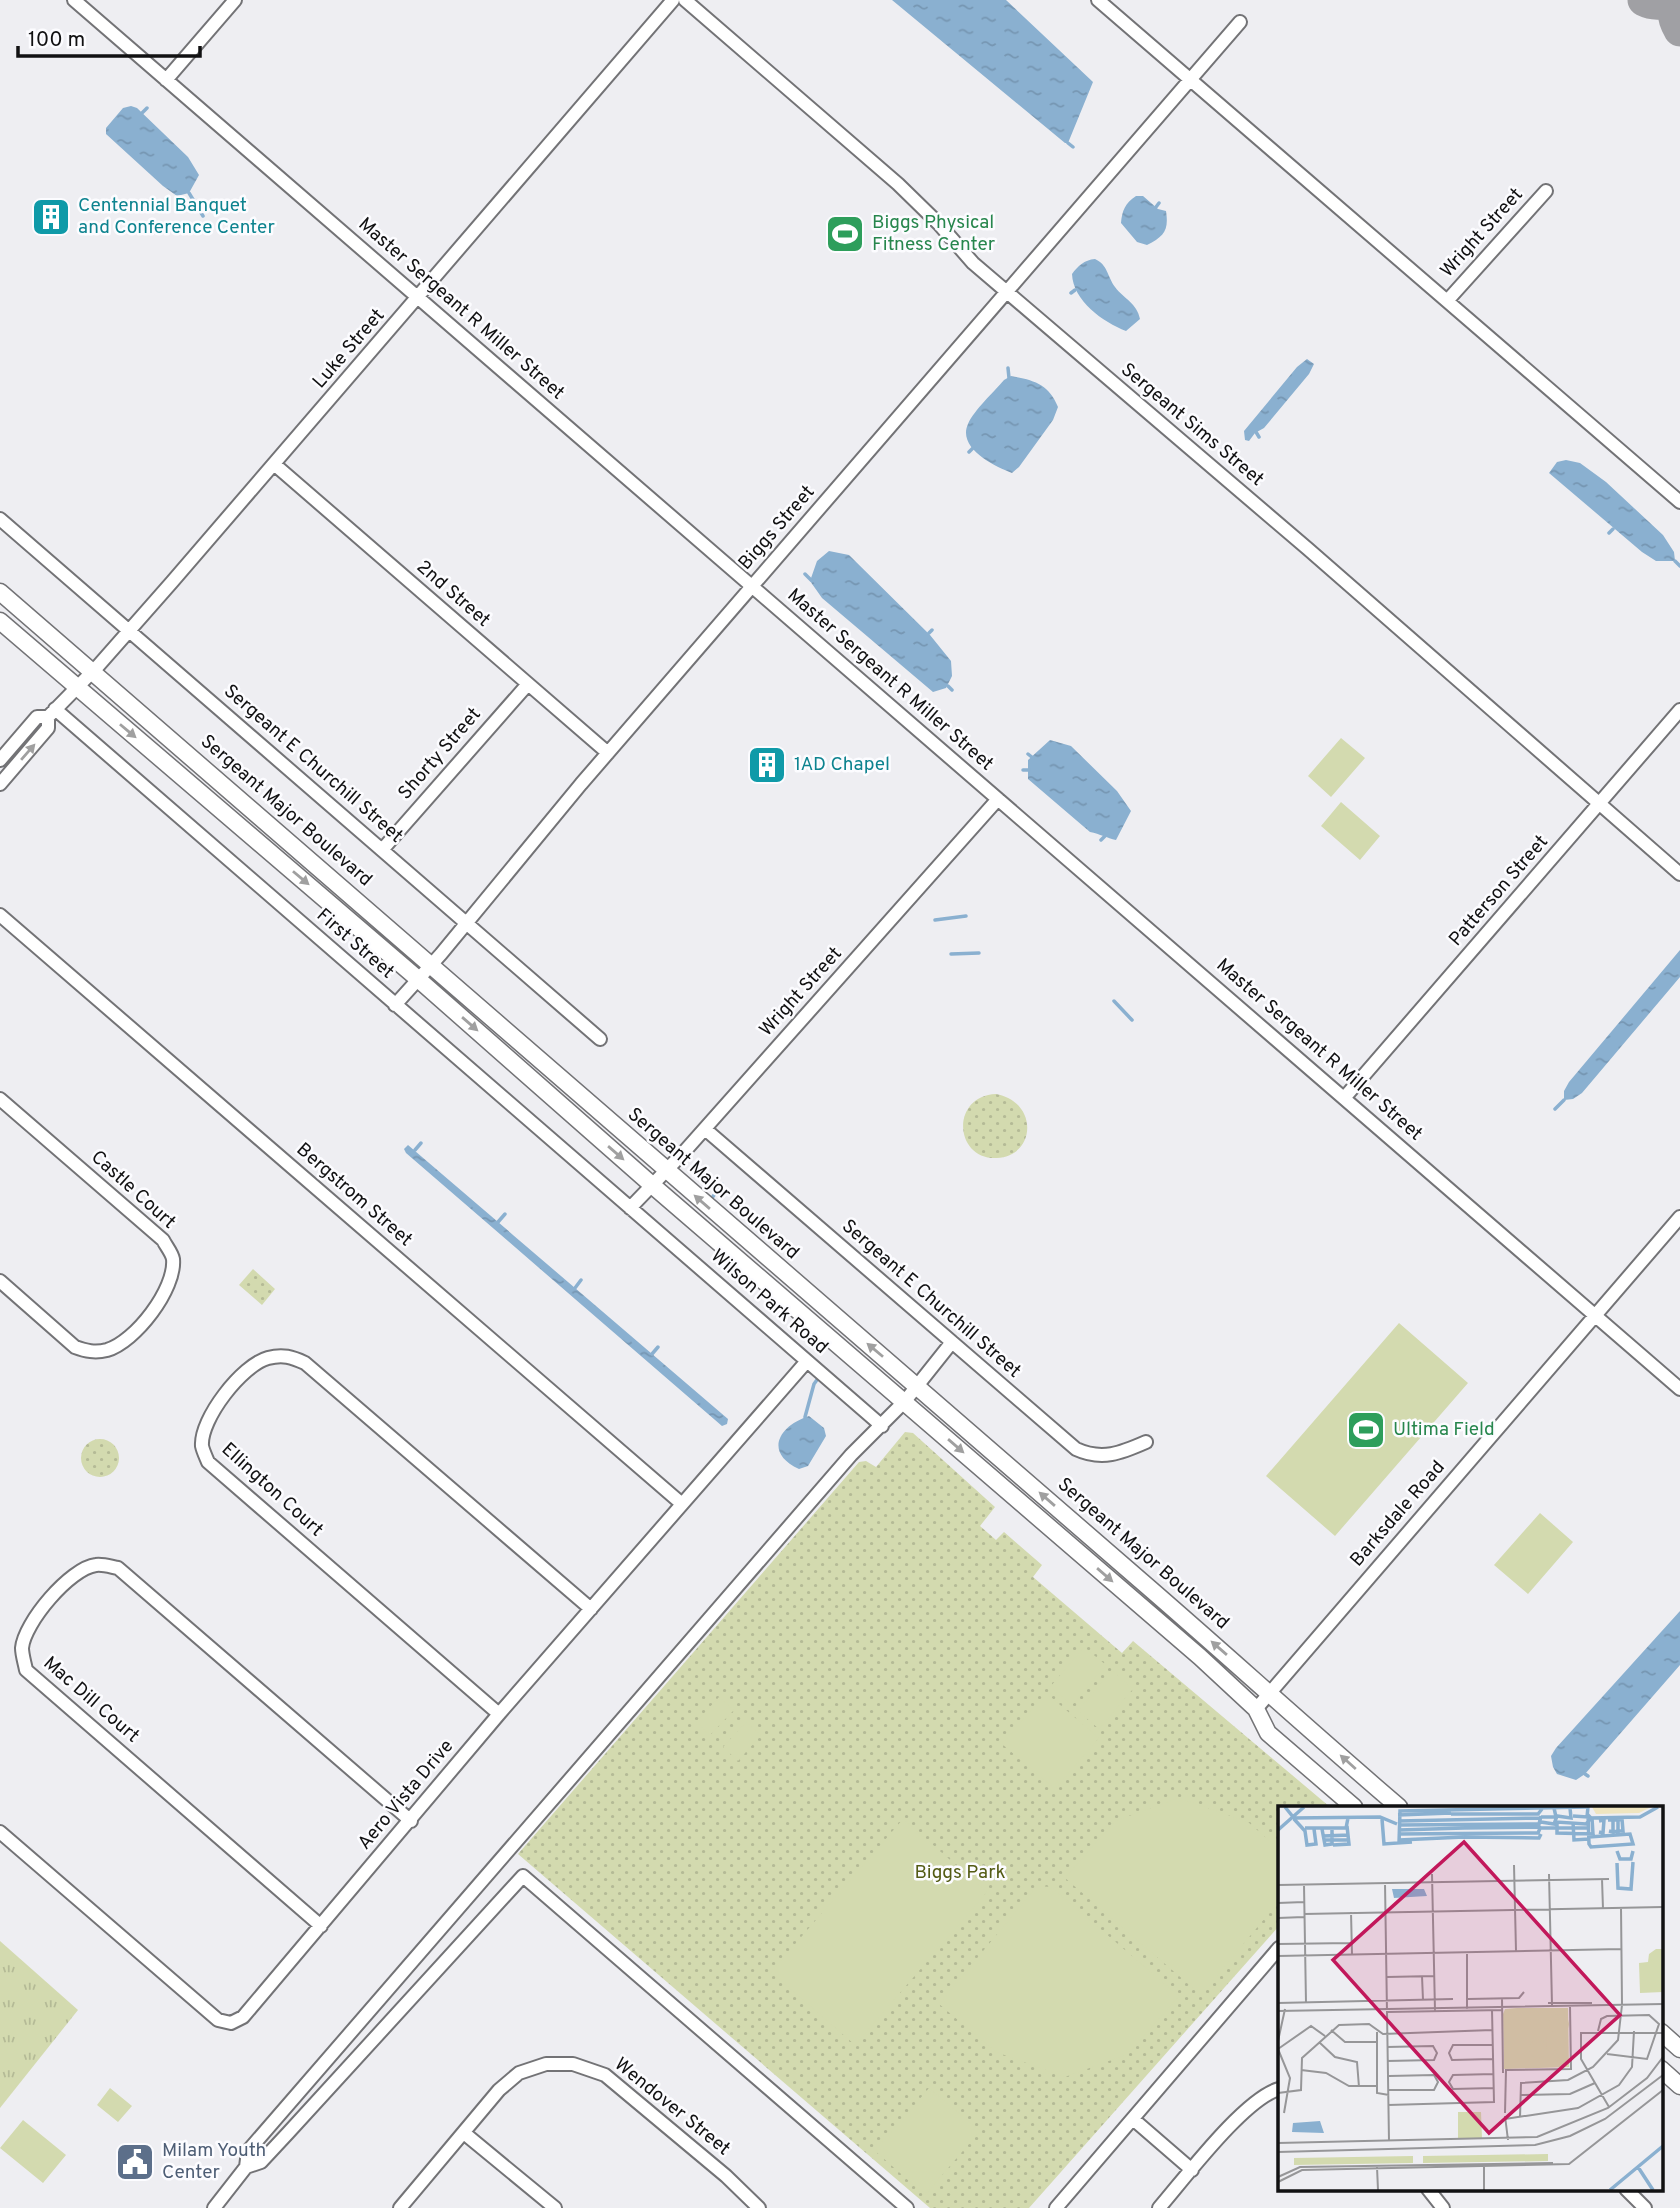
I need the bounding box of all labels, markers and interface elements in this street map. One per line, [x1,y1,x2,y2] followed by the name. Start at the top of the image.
[18,14,200,58] scale bar
[28,27,85,54] text: 100 m
[1436,183,1528,283] street label: Wright Street
[78,194,275,240] place label: Centennial Banquet and Conference Center
[30,196,72,238] building icon: Centennial Banquet and Conference Center
[872,211,996,257] place label: Biggs Physical Fitness Center
[353,213,569,405] street label: Master Sergeant R Miller Street
[824,213,866,255] sports icon: Biggs Physical Fitness Center
[308,304,390,394] street label: Luke Street
[1116,358,1268,492] street label: Sergeant Sims Street
[734,481,820,575] street label: Biggs Street
[411,555,495,633] street label: 2nd Street
[782,584,998,776] street label: Master Sergeant R Miller Street
[218,680,408,848] street label: Sergeant E Churchill Street
[393,703,487,805] street label: Shorty Street
[119,723,136,738] one-way arrow
[195,730,377,892] street label: Sergeant Major Boulevard
[20,743,36,761] one-way arrow
[746,744,788,786] building icon: 1AD Chapel
[794,753,890,777] place label: 1AD Chapel
[1444,830,1554,952] street label: Patterson Street
[292,870,309,885] one-way arrow
[311,904,399,984] street label: First Street
[755,942,847,1042] street label: Wright Street
[1211,954,1427,1146] street label: Master Sergeant R Miller Street
[461,1016,479,1032] one-way arrow
[622,1103,804,1265] street label: Sergeant Major Boulevard
[291,1138,417,1252] street label: Bergstrom Street
[608,1145,625,1160] one-way arrow
[86,1146,180,1234] street label: Castle Court
[693,1195,710,1210] one-way arrow
[836,1215,1026,1383] street label: Sergeant E Churchill Street
[705,1244,833,1360] street label: Wilson Park Road
[866,1343,883,1358] one-way arrow
[1345,1409,1387,1451] sports icon: Ultima Field
[1393,1418,1495,1442] place label: Ultima Field
[216,1438,328,1542] street label: Ellington Court
[947,1438,965,1454] one-way arrow
[1345,1456,1451,1572] street label: Barksdale Road
[1052,1473,1234,1635] street label: Sergeant Major Boulevard
[1038,1492,1055,1507] one-way arrow
[1097,1567,1114,1582] one-way arrow
[1210,1640,1228,1656] one-way arrow
[38,1652,144,1748] street label: Mac Dill Court
[353,1735,459,1855] street label: Aero Vista Drive
[1339,1754,1357,1770] one-way arrow
[1278,1806,1662,2190] inset map
[914,1861,1006,1885] park label: Biggs Park
[609,2053,735,2161] street label: Wendover Street
[162,2139,266,2185] place label: Milam Youth Center
[114,2141,156,2183] public building icon: Milam Youth Center

